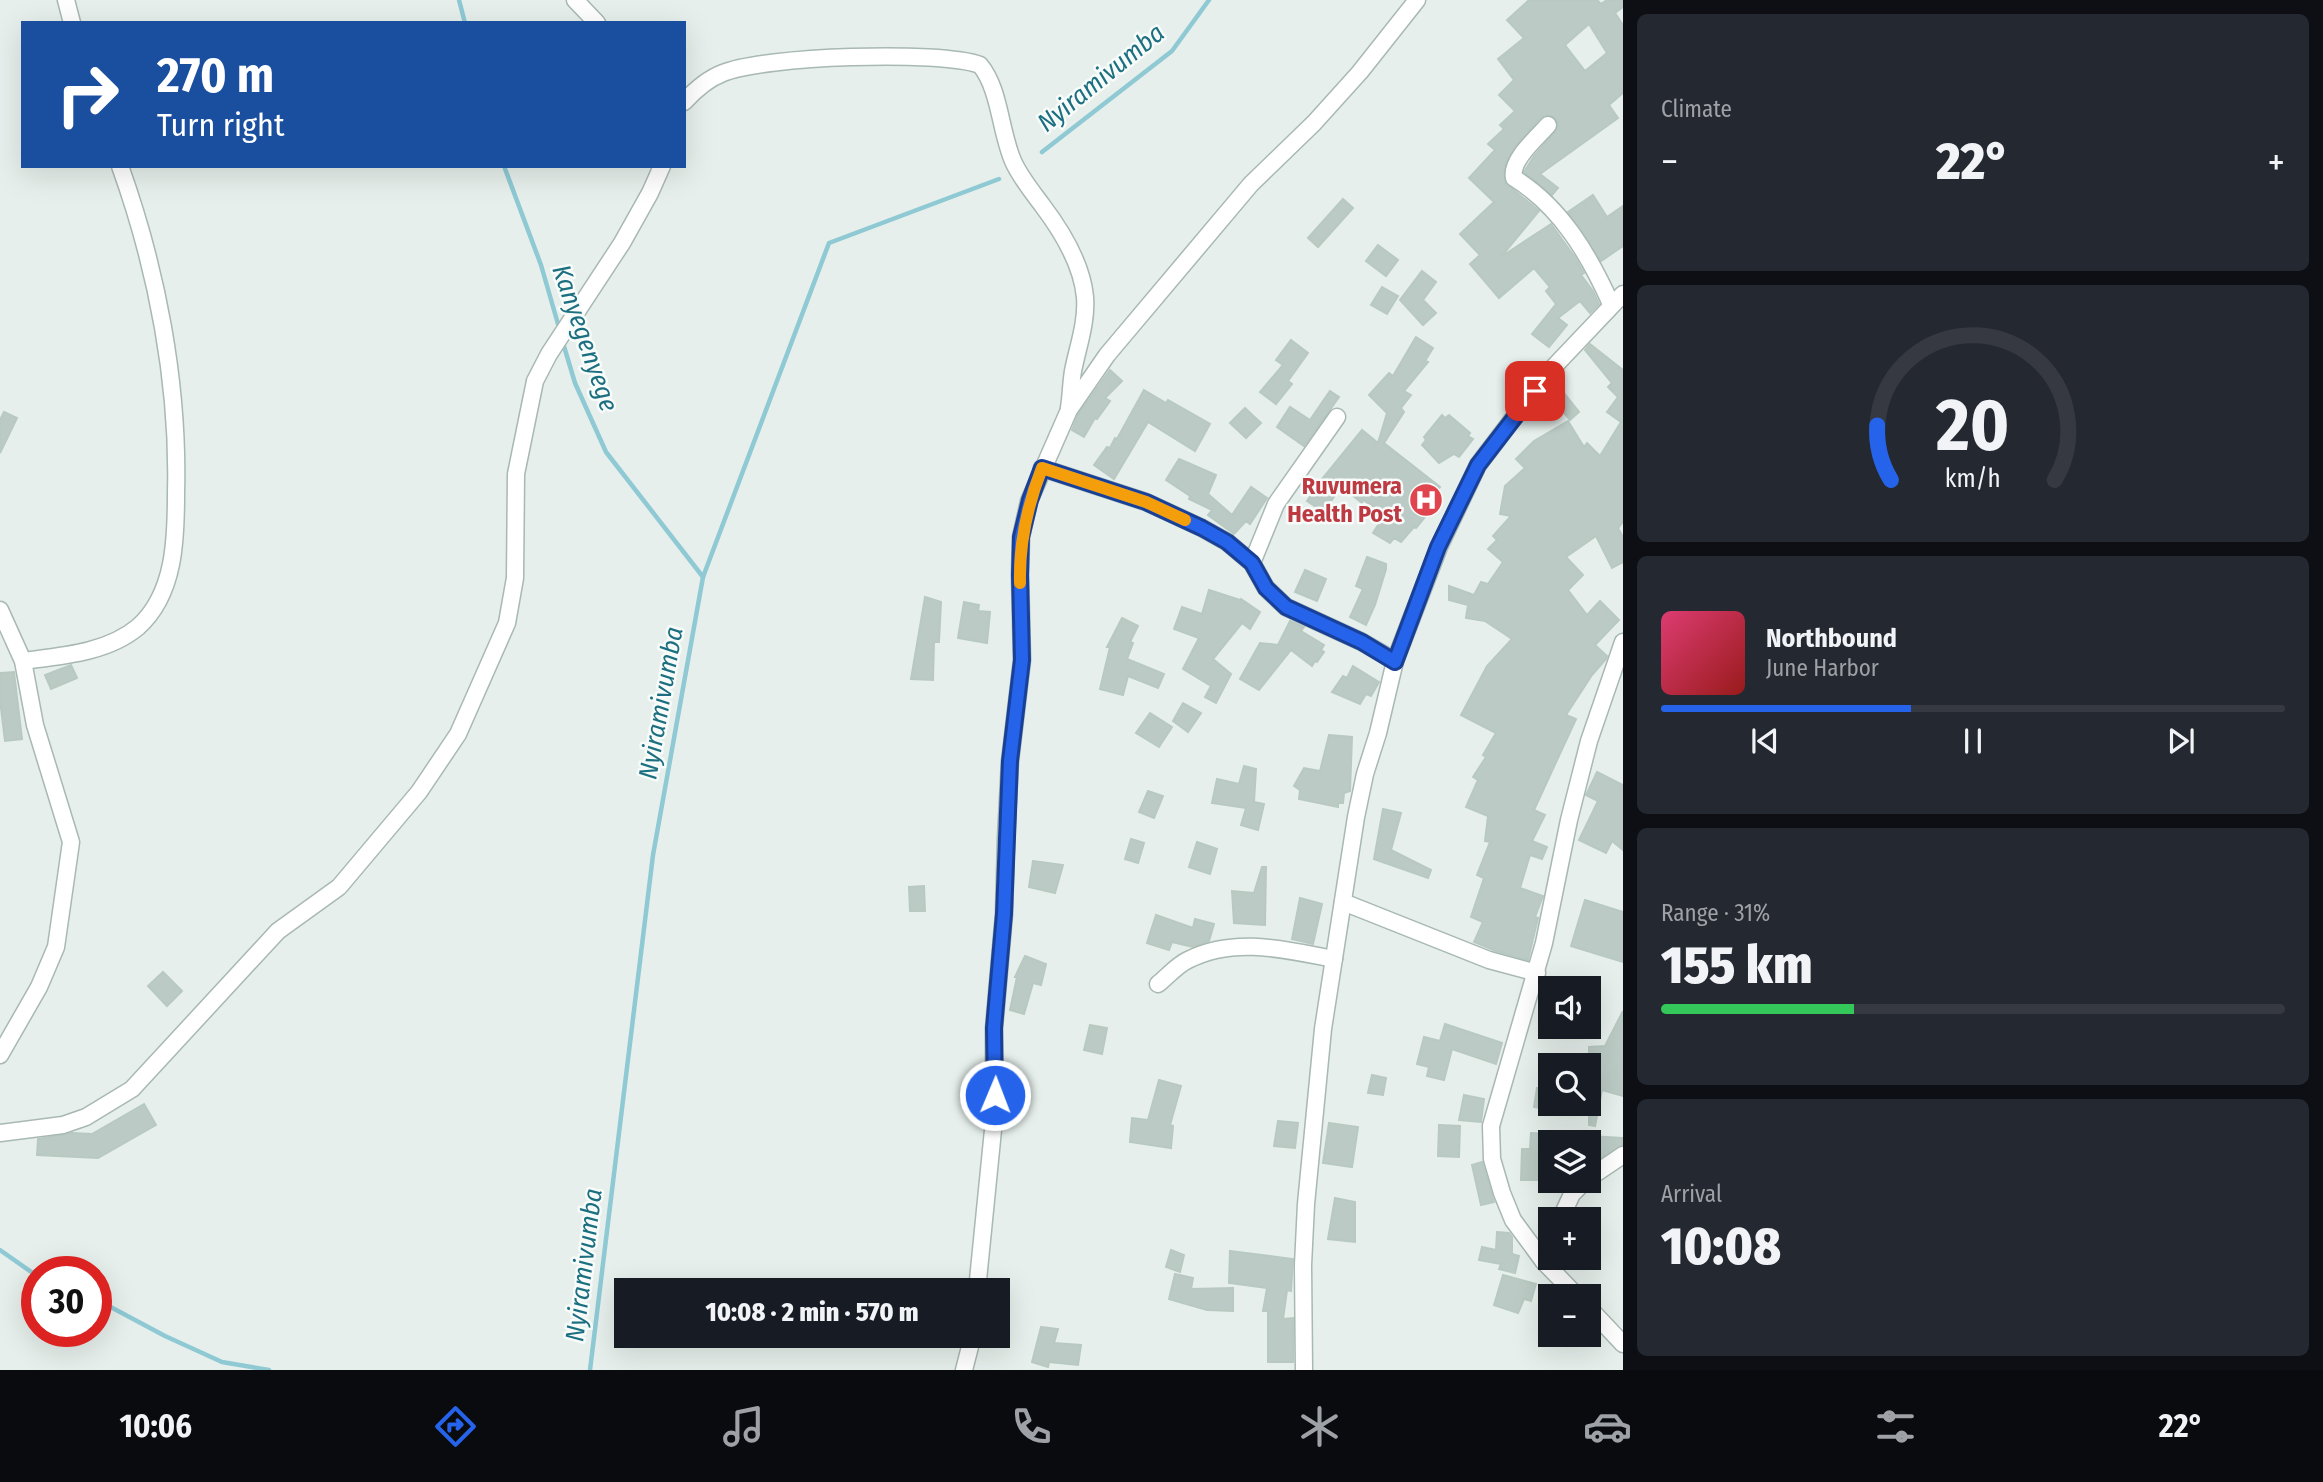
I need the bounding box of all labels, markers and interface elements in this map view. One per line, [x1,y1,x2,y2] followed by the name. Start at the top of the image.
[1031,17,1171,139] water label: Nyiramivumba
[157,46,274,105] text: 270 m
[42,49,133,140] icon: right
[1661,95,1732,123] text: Climate
[157,106,284,144] text: Turn right
[1936,130,2010,193] text: 22°
[1661,139,1678,185] text: −
[2268,139,2285,185] text: +
[545,261,625,415] water label: Kanyegenyege
[1505,361,1565,421] pin
[1516,372,1554,410] icon: arrive
[1935,382,2010,469] text: 20
[1945,464,2001,494] text: km/h
[1287,472,1403,528] place label: Ruvumera Health Post
[1407,481,1445,519] hospital icon: Ruvumera Health Post
[1766,623,1897,654] text: Northbound
[632,624,690,782] water label: Nyiramivumba
[1766,654,1879,682] text: June Harbor
[1746,722,1784,760] icon: previous
[1954,722,1992,760] icon: pause
[2162,722,2200,760] icon: next
[1661,899,1770,927] text: Range · 31%
[1661,934,1812,997] text: 155 km
[1538,976,1601,1347] map controls
[1538,976,1601,1039] button: sound
[1538,1053,1601,1116] button: search
[958,1058,1032,1132] position arrow
[1538,1130,1601,1193] button: layers
[1661,1180,1722,1208] text: Arrival
[559,1187,609,1343] water label: Nyiramivumba
[1538,1207,1601,1270] button: +
[1661,1215,1781,1278] text: 10:08
[21,1256,112,1347] speed limit sign: 30
[1538,1284,1601,1347] button: −
[705,1297,919,1328] text: 10:08 · 2 min · 570 m
[431,1402,480,1451] icon: directions
[719,1402,768,1451] icon: music
[1007,1402,1056,1451] icon: phone
[1295,1402,1344,1451] icon: climate
[1583,1402,1632,1451] icon: car
[1871,1402,1920,1451] icon: filters
[119,1407,192,1445] text: 10:06
[2159,1407,2203,1445] text: 22°

